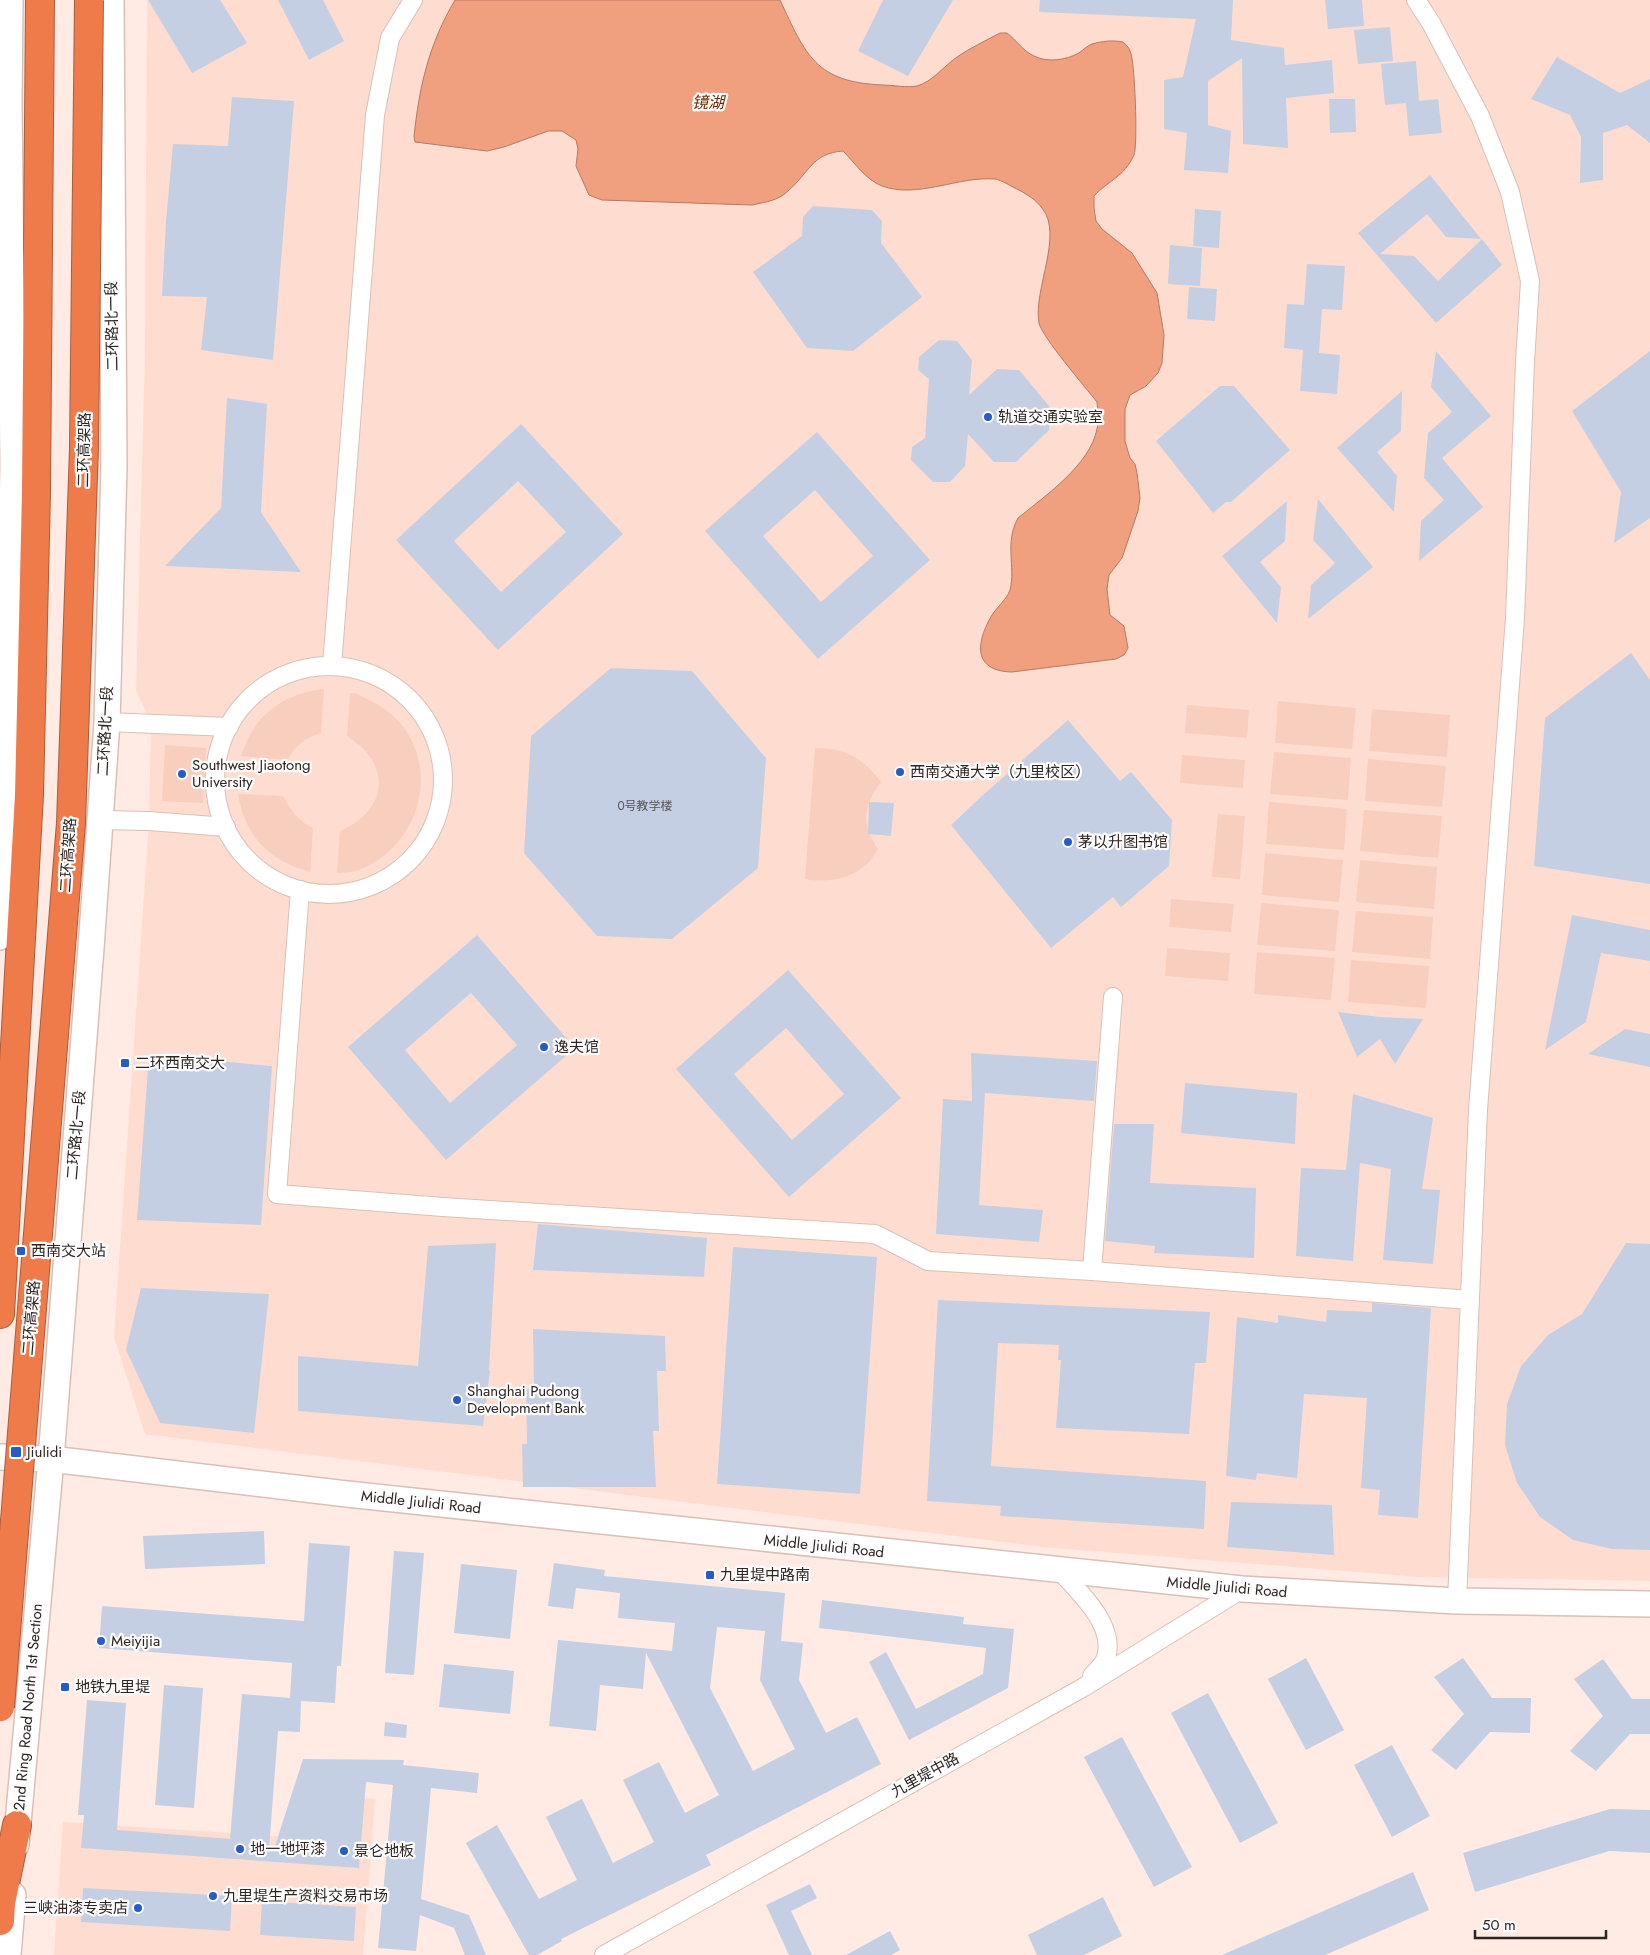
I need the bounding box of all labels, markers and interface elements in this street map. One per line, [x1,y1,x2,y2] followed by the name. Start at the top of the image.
[692,91,727,114] water label: 镜湖
[100,281,124,371] street label: 二环路北一段
[998,406,1103,428] place label: 轨道交通实验室
[982,411,994,423] marker: 轨道交通实验室
[72,412,96,488] street label: 二环高架路
[92,685,118,777] street label: 二环路北一段
[192,754,311,793] place label: Southwest Jiaotong University
[910,761,1090,783] place label: 西南交通大学（九里校区）
[894,766,906,778] marker: 西南交通大学（九里校区）
[176,768,188,780] marker: Southwest Jiaotong University
[617,797,673,815] house number: 0号教学楼
[54,817,82,893] street label: 二环高架路
[1078,831,1168,853] place label: 茅以升图书馆
[1062,836,1074,848] marker: 茅以升图书馆
[554,1036,599,1058] place label: 逸夫馆
[538,1041,550,1053] marker: 逸夫馆
[135,1052,225,1074] place label: 二环西南交大
[119,1057,131,1069] marker: 二环西南交大
[61,1089,91,1181] street label: 二环路北一段
[31,1240,106,1262] place label: 西南交大站
[15,1245,27,1257] marker: 西南交大站
[17,1280,45,1356] street label: 二环高架路
[467,1380,585,1419] place label: Shanghai Pudong Development Bank
[451,1394,463,1406] marker: Shanghai Pudong Development Bank
[25,1441,62,1463] place label: Jiulidi
[9,1445,23,1459] marker: Jiulidi
[360,1485,482,1519] street label: Middle Jiulidi Road
[763,1529,885,1563] street label: Middle Jiulidi Road
[720,1564,810,1586] place label: 九里堤中路南
[704,1569,716,1581] marker: 九里堤中路南
[1166,1571,1288,1603] street label: Middle Jiulidi Road
[8,1602,48,1812] street label: 2nd Ring Road North 1st Section
[111,1630,160,1652] place label: Meiyijia
[95,1635,107,1647] marker: Meiyijia
[75,1676,150,1698] place label: 地铁九里堤
[59,1681,71,1693] marker: 地铁九里堤
[887,1747,963,1803] street label: 九里堤中路
[250,1838,325,1860] place label: 地一地坪漆
[354,1840,414,1862] place label: 景仑地板
[234,1843,246,1855] marker: 地一地坪漆
[338,1845,350,1857] marker: 景仑地板
[223,1885,388,1907] place label: 九里堤生产资料交易市场
[207,1890,219,1902] marker: 九里堤生产资料交易市场
[23,1897,128,1919] place label: 三峡油漆专卖店
[132,1902,144,1914] marker: 三峡油漆专卖店
[1475,1908,1606,1940] scale bar
[1482,1914,1516,1936] text: 50 m

